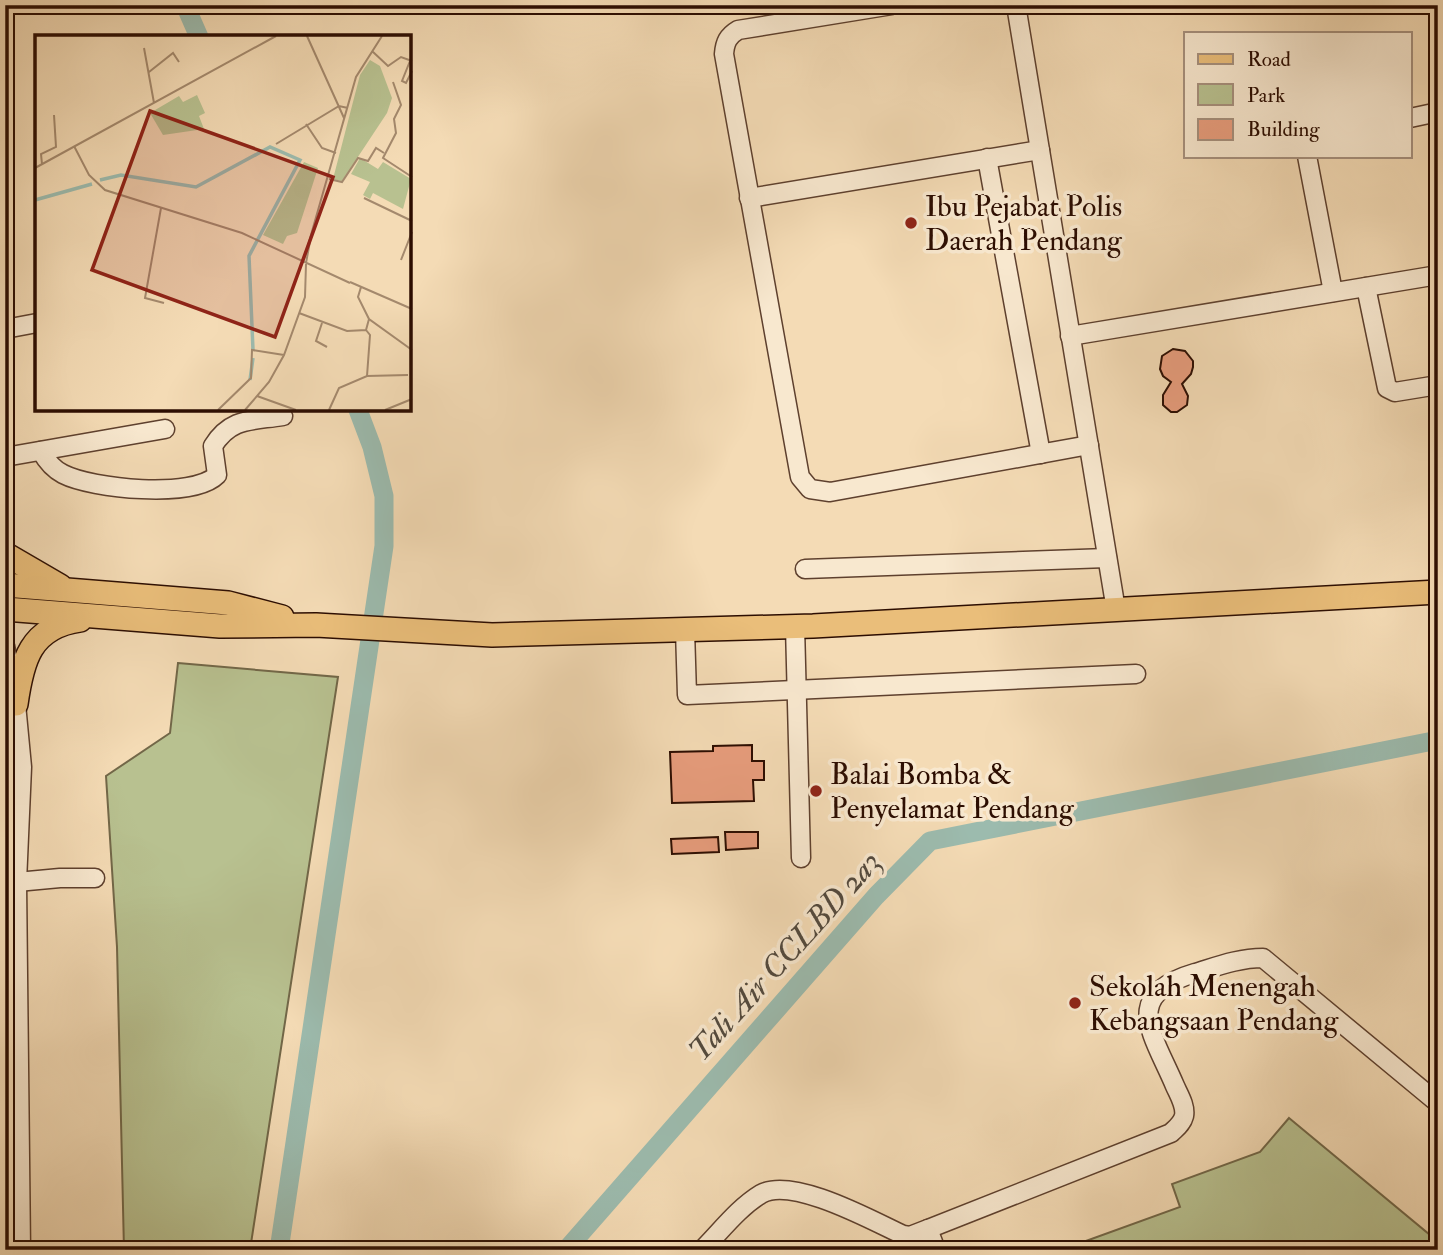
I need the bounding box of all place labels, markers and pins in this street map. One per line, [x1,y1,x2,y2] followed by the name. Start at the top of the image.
[925,188,1123,259] place label: Ibu Pejabat Polis Daerah Pendang
[903,215,919,231] marker: Ibu Pejabat Polis Daerah Pendang
[830,756,1075,827] place label: Balai Bomba & Penyelamat Pendang
[808,783,824,799] marker: Balai Bomba & Penyelamat Pendang
[1089,968,1339,1039] place label: Sekolah Menengah Kebangsaan Pendang
[1067,995,1083,1011] marker: Sekolah Menengah Kebangsaan Pendang

